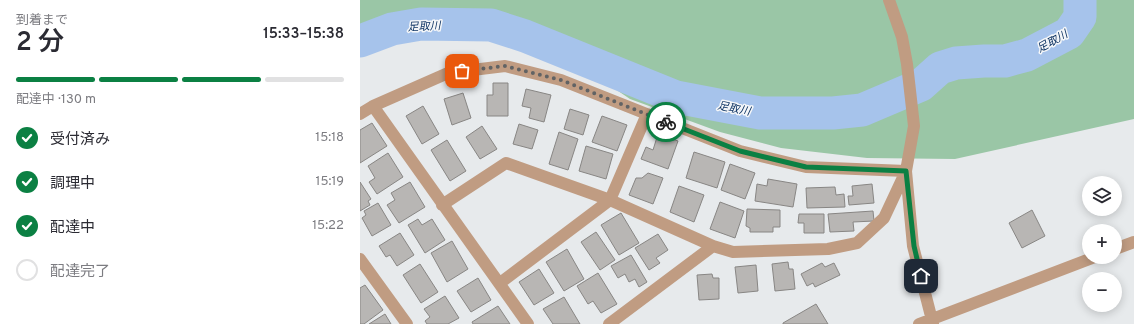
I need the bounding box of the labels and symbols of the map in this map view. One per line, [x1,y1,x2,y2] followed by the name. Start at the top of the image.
[407,19,442,35] water label: 足取川
[1035,27,1071,56] water label: 足取川
[445,54,479,88] pin
[716,99,752,119] water label: 足取川
[646,102,686,142] courier
[904,259,938,293] pin

